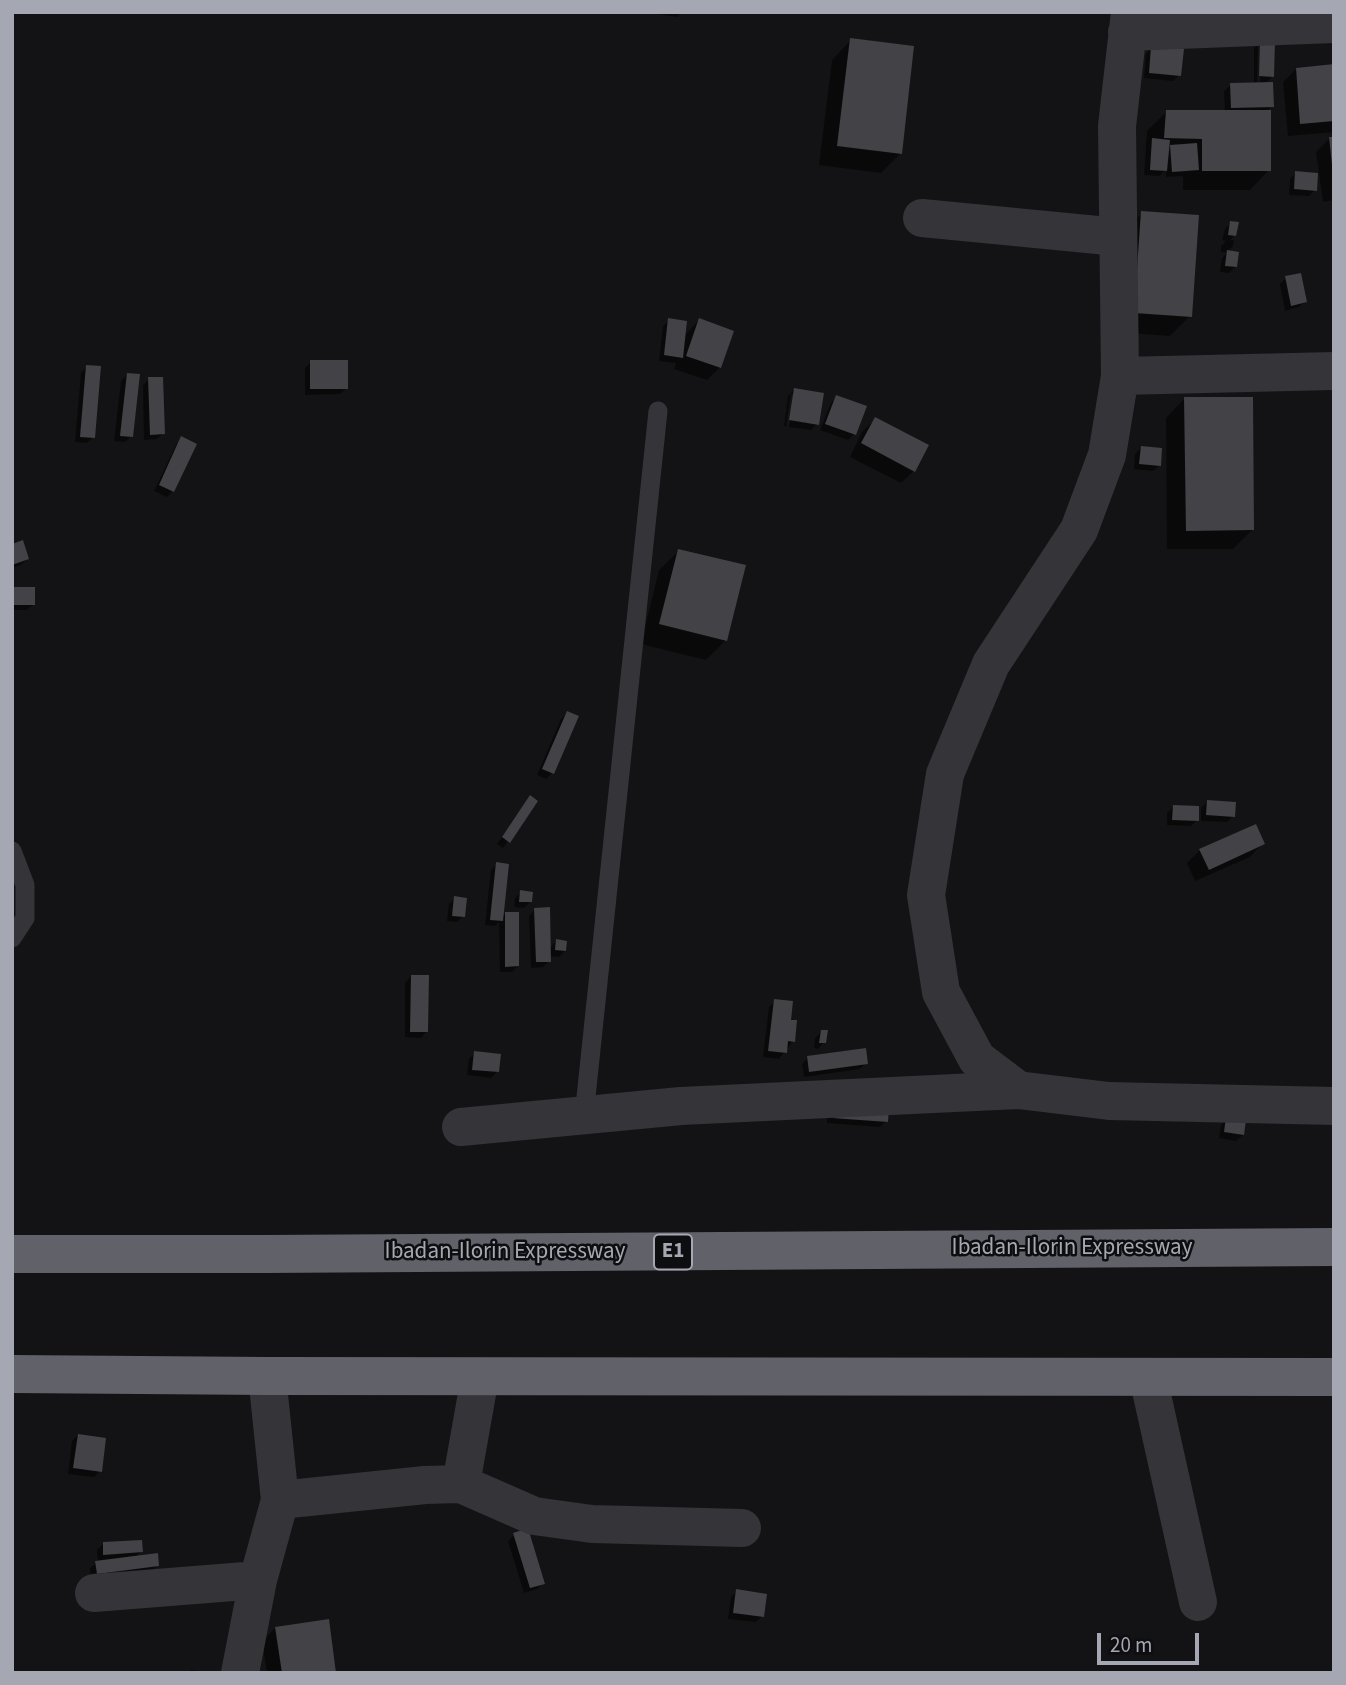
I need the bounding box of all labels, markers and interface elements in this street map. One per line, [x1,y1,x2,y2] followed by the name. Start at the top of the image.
[654,1234,692,1270] road number: E1
[952,1235,1192,1263] street label: Ibadan-Ilorin Expressway
[385,1239,625,1267] street label: Ibadan-Ilorin Expressway
[1101,1618,1202,1662] scale bar
[1110,1630,1152,1660] text: 20 m

